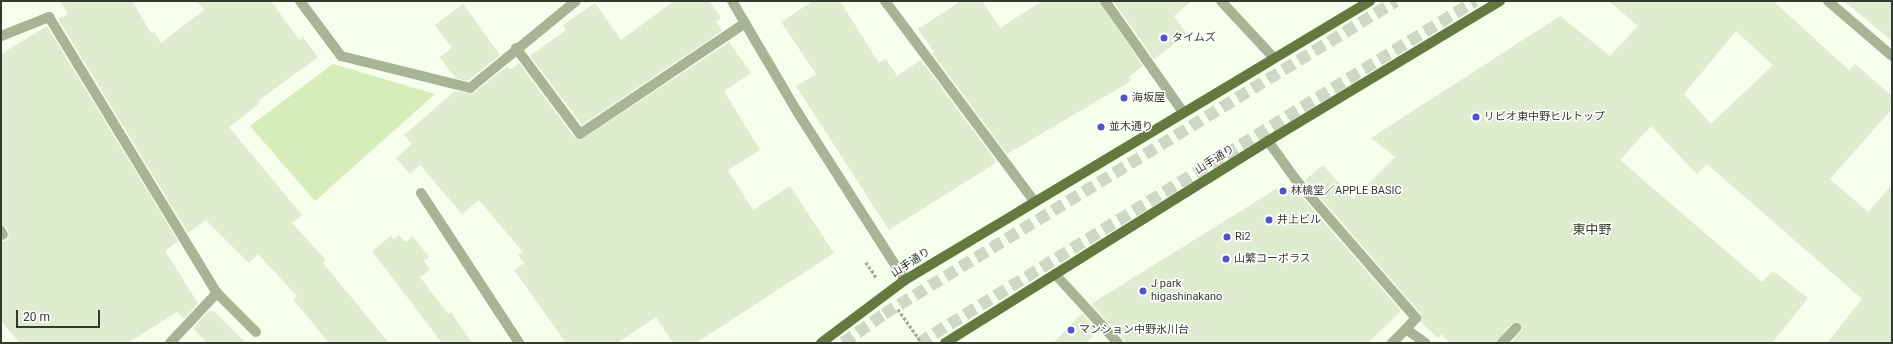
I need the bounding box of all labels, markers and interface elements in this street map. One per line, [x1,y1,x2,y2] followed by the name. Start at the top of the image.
[1172,31,1216,45] place label: タイムズ
[1159,33,1169,43] marker: タイムズ
[1132,91,1165,105] place label: 海坂屋
[1119,93,1129,103] marker: 海坂屋
[1484,110,1605,124] place label: リビオ東中野ヒルトップ
[1471,112,1481,122] marker: リビオ東中野ヒルトップ
[1109,120,1153,134] place label: 並木通り
[1096,122,1106,132] marker: 並木通り
[1193,143,1237,177] street label: 山手通り
[1291,184,1402,198] place label: 林檎堂／APPLE BASIC
[1278,186,1288,196] marker: 林檎堂／APPLE BASIC
[1277,213,1321,227] place label: 井上ビル
[1264,215,1274,225] marker: 井上ビル
[1573,222,1611,238] district label: 東中野
[1235,230,1251,244] place label: Ri2
[1222,232,1232,242] marker: Ri2
[889,245,933,281] street label: 山手通り
[1234,252,1311,266] place label: 山繁コーポラス
[1221,254,1231,264] marker: 山繁コーポラス
[1151,278,1222,304] place label: J park higashinakano
[1138,286,1148,296] marker: J park higashinakano
[18,302,102,328] scale bar
[23,310,50,324] text: 20 m
[1079,323,1189,337] place label: マンション中野氷川台
[1066,325,1076,335] marker: マンション中野氷川台

